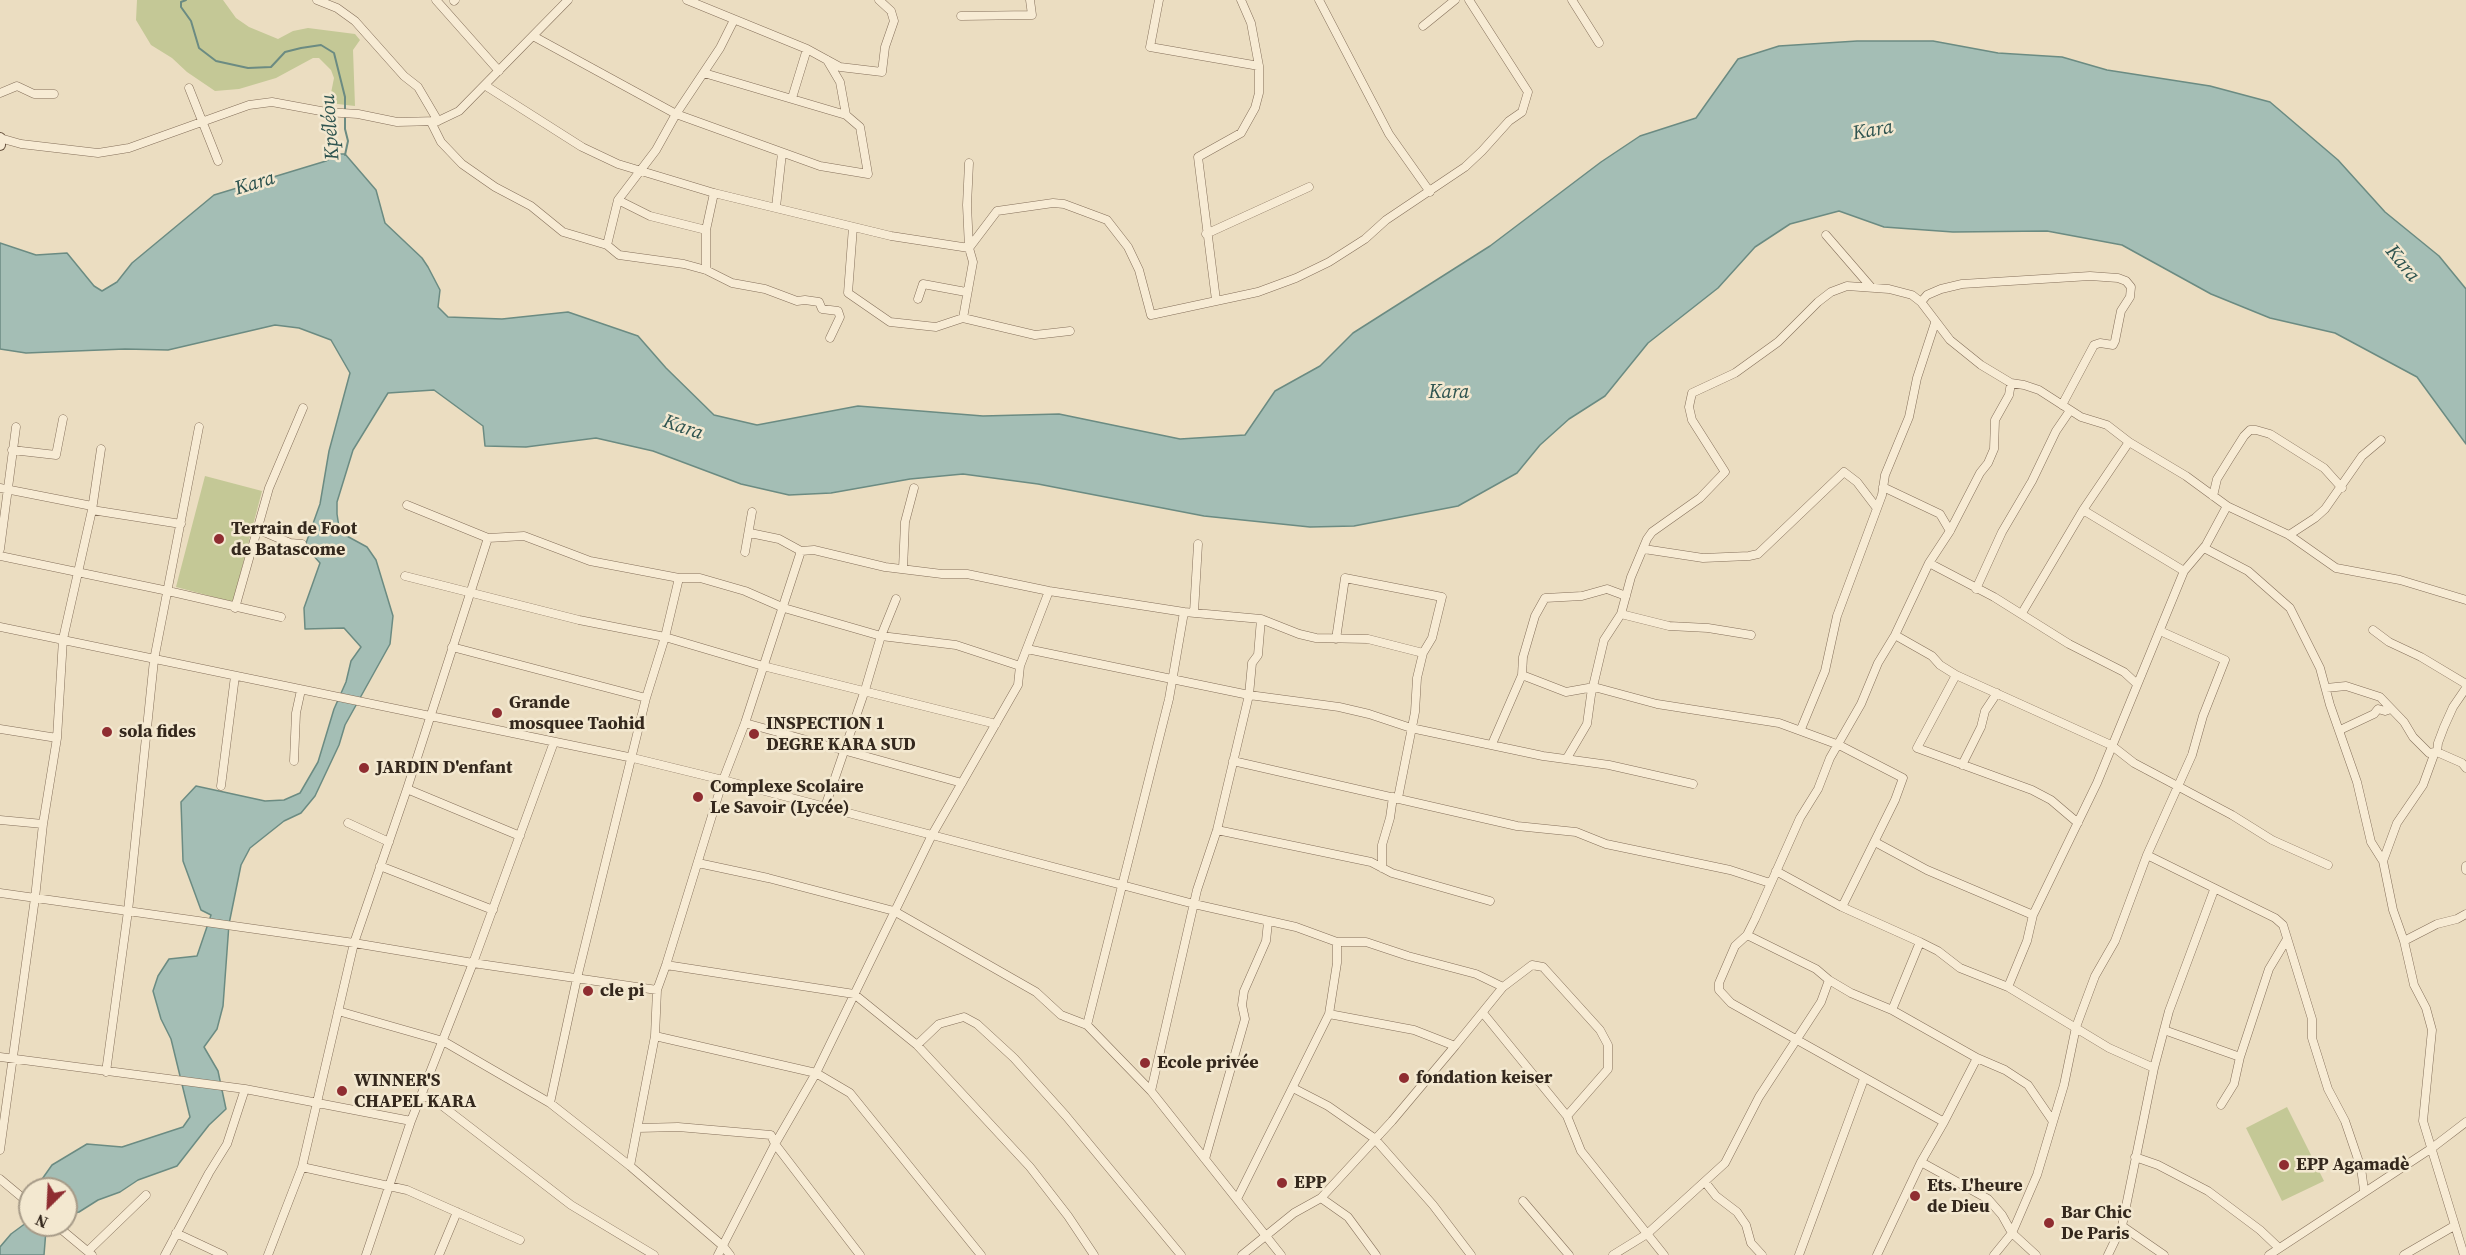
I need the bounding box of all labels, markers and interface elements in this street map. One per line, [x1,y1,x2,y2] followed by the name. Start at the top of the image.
[317,93,345,161] water label: Kpéléou
[1851,116,1895,146] water label: Kara
[232,167,278,201] water label: Kara
[2380,241,2424,287] water label: Kara
[1429,381,1469,405] water label: Kara
[660,410,706,446] water label: Kara
[231,518,357,560] place label: Terrain de Foot de Batascome
[212,532,226,546] marker: Terrain de Foot de Batascome
[509,692,645,734] place label: Grande mosquee Taohid
[490,706,504,720] marker: Grande mosquee Taohid
[766,713,916,756] place label: INSPECTION 1 DEGRE KARA SUD
[119,721,196,743] place label: sola fides
[100,725,114,739] marker: sola fides
[747,727,761,741] marker: INSPECTION 1 DEGRE KARA SUD
[376,757,513,779] place label: JARDIN D'enfant
[357,761,371,775] marker: JARDIN D'enfant
[710,776,864,818] place label: Complexe Scolaire Le Savoir (Lycée)
[691,790,705,804] marker: Complexe Scolaire Le Savoir (Lycée)
[600,980,645,1002] place label: cle pi
[581,984,595,998] marker: cle pi
[1157,1052,1259,1074] place label: Ecole privée
[1138,1056,1152,1070] marker: Ecole privée
[1416,1067,1552,1089] place label: fondation keiser
[354,1070,476,1112] place label: WINNER'S CHAPEL KARA
[1397,1071,1411,1085] marker: fondation keiser
[335,1084,349,1098] marker: WINNER'S CHAPEL KARA
[2296,1154,2409,1176] place label: EPP Agamadè
[2277,1158,2291,1172] marker: EPP Agamadè
[1294,1172,1327,1194] place label: EPP
[1927,1175,2023,1218] place label: Ets. L'heure de Dieu
[1275,1176,1289,1190] marker: EPP
[18,1177,78,1237] north arrow
[1908,1189,1922,1203] marker: Ets. L'heure de Dieu
[2061,1202,2132,1244] place label: Bar Chic De Paris
[32,1209,51,1234] text: N
[2042,1216,2056,1230] marker: Bar Chic De Paris

